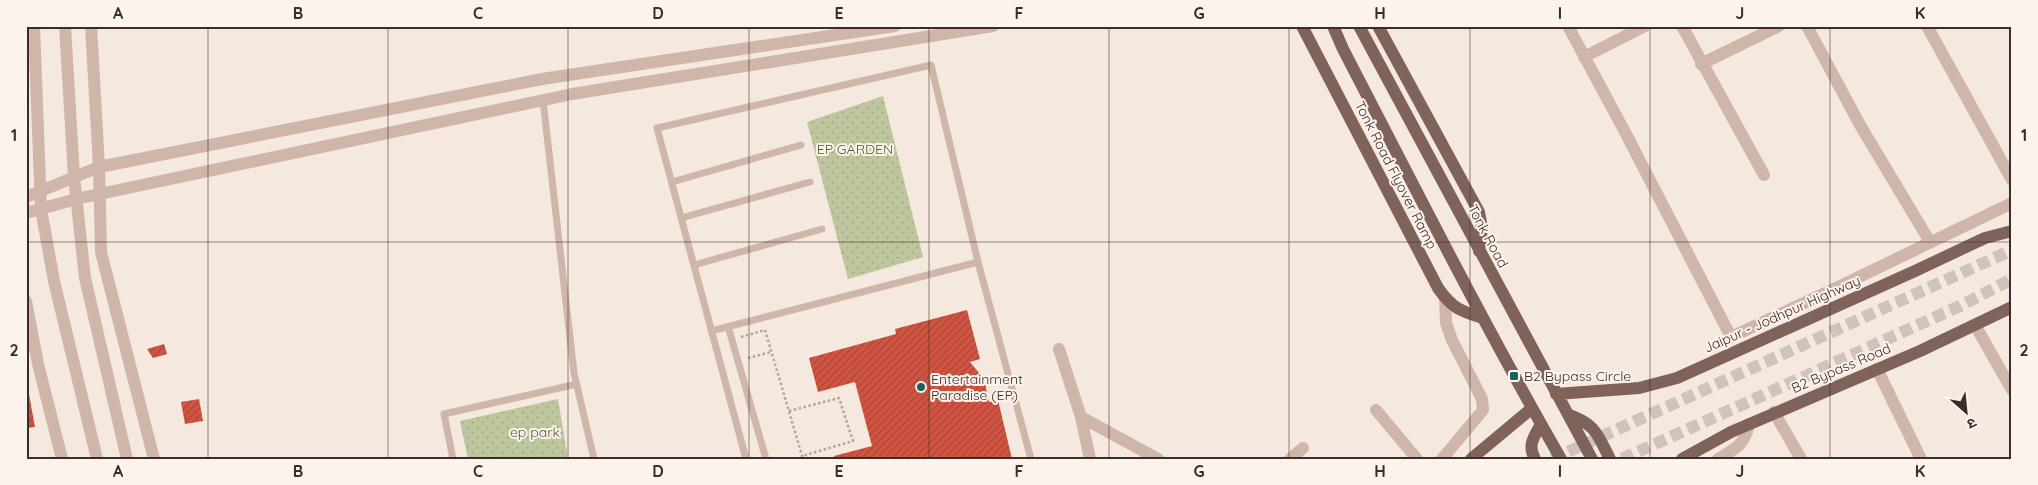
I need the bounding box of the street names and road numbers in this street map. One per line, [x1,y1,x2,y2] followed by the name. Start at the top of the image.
[1351,98,1441,252] street label: Tonk Road Flyover Ramp
[1464,201,1512,271] street label: Tonk Road
[1701,271,1863,357] street label: Jaipur - Jodhpur Highway
[1789,339,1893,397] street label: B2 Bypass Road

